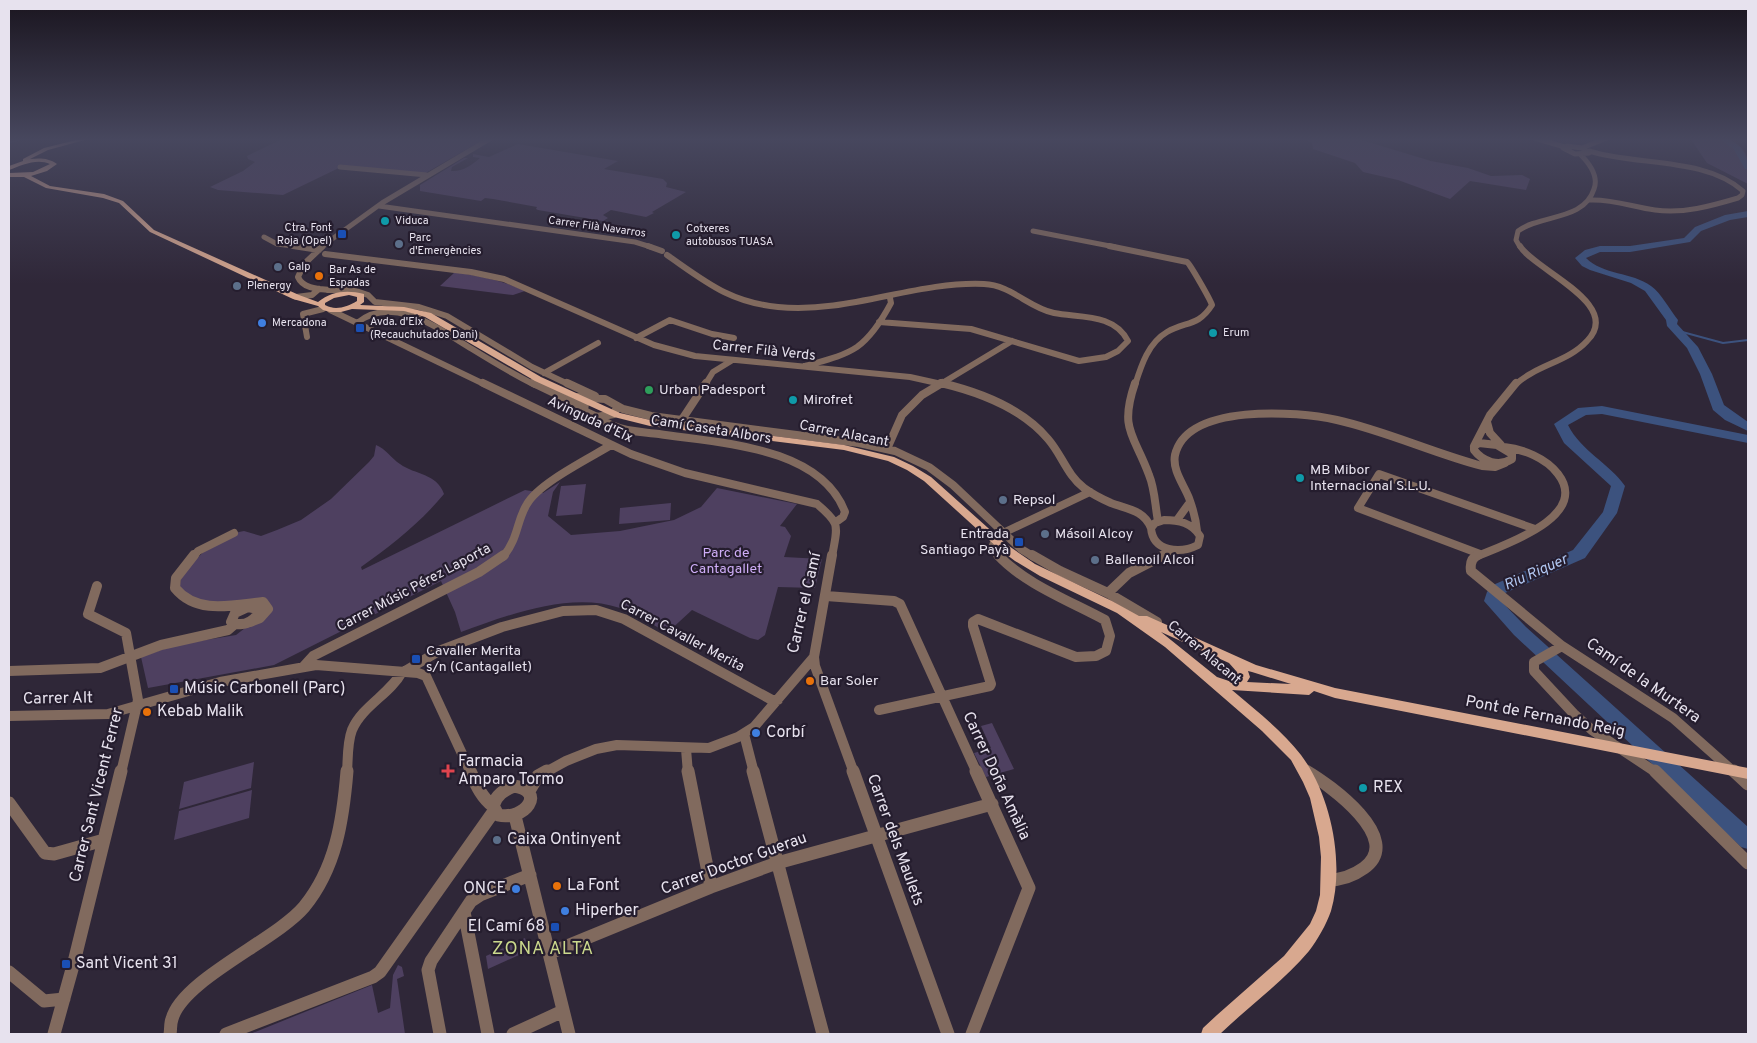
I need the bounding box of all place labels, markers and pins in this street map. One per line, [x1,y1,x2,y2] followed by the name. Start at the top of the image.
[395,214,429,228] place label: Viduca
[379,215,391,227] marker: Viduca
[277,221,332,248] place label: Ctra. Font Roja (Opel)
[686,222,773,249] place label: Cotxeres autobusos TUASA
[336,228,348,240] marker: Ctra. Font Roja (Opel)
[670,229,682,241] marker: Cotxeres autobusos TUASA
[409,231,481,258] place label: Parc d'Emergències
[393,238,405,250] marker: Parc d'Emergències
[288,260,310,274] place label: Galp
[272,261,284,273] marker: Galp
[329,263,376,290] place label: Bar As de Espadas
[313,270,325,282] marker: Bar As de Espadas
[247,279,292,293] place label: Plenergy
[231,280,243,292] marker: Plenergy
[370,315,478,342] place label: Avda. d'Elx (Recauchutados Dani)
[272,316,327,330] place label: Mercadona
[256,317,268,329] marker: Mercadona
[354,322,366,334] marker: Avda. d'Elx (Recauchutados Dani)
[1223,326,1249,340] place label: Erum
[1207,327,1219,339] marker: Erum
[659,382,766,399] place label: Urban Padesport
[643,384,655,396] marker: Urban Padesport
[803,392,853,409] place label: Mirofret
[787,394,799,406] marker: Mirofret
[1310,462,1431,495] place label: MB Mibor Internacional S.L.U.
[1294,472,1306,484] marker: MB Mibor Internacional S.L.U.
[1013,492,1055,509] place label: Repsol
[997,494,1009,506] marker: Repsol
[920,526,1009,559] place label: Entrada Santiago Payà
[1055,526,1133,543] place label: Másoil Alcoy
[1039,528,1051,540] marker: Másoil Alcoy
[1013,536,1025,548] marker: Entrada Santiago Payà
[1105,552,1194,569] place label: Ballenoil Alcoi
[1089,554,1101,566] marker: Ballenoil Alcoi
[426,643,532,676] place label: Cavaller Merita s/n (Cantagallet)
[410,653,422,665] marker: Cavaller Merita s/n (Cantagallet)
[820,673,879,690] place label: Bar Soler
[804,675,816,687] marker: Bar Soler
[184,679,346,699] place label: Músic Carbonell (Parc)
[168,683,180,695] marker: Músic Carbonell (Parc)
[157,702,244,722] place label: Kebab Malik
[141,706,153,718] marker: Kebab Malik
[766,723,806,743] place label: Corbí
[750,727,762,739] marker: Corbí
[458,752,564,790] place label: Farmacia Amparo Tormo
[442,765,454,777] marker: Farmacia Amparo Tormo
[1373,778,1403,798] place label: REX
[1357,782,1369,794] marker: REX
[507,830,621,850] place label: Caixa Ontinyent
[491,834,503,846] marker: Caixa Ontinyent
[567,876,620,896] place label: La Font
[463,879,506,899] place label: ONCE
[551,880,563,892] marker: La Font
[510,883,522,895] marker: ONCE
[575,901,639,921] place label: Hiperber
[559,905,571,917] marker: Hiperber
[468,917,545,937] place label: El Camí 68
[549,921,561,933] marker: El Camí 68
[76,954,178,974] place label: Sant Vicent 31
[60,958,72,970] marker: Sant Vicent 31

